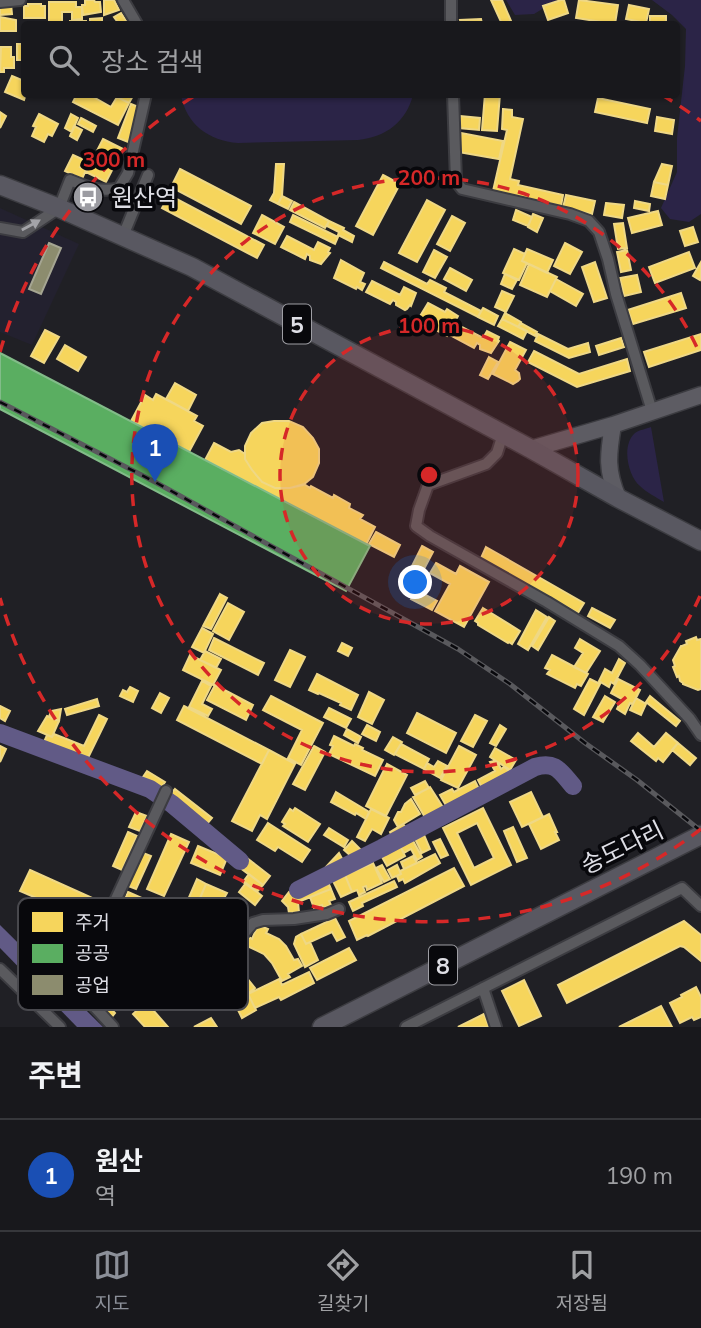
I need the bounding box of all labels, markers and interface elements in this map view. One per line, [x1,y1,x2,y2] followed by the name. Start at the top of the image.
[21,21,680,98] search box
[45,41,83,79] icon: search
[101,45,203,78] text: 장소 검색
[83,146,145,172] text: 300 m
[398,164,460,190] text: 200 m
[71,180,105,214] bus stop icon: 원산역
[111,182,177,212] place label: 원산역
[22,220,42,232] one-way arrow
[283,304,311,344] road number: 5
[398,312,460,338] text: 100 m
[132,424,178,482] pin: 1
[417,463,441,487] centre of rings
[398,565,432,599] your location
[576,814,668,880] street label: 송도다리
[18,898,248,1010] legend
[75,910,110,934] text: 주거
[75,941,110,965] text: 공공
[429,946,457,984] road number: 8
[75,973,110,997] text: 공업
[28,1056,83,1094] text: 주변
[95,1144,143,1177] text: 원산
[44,1161,58,1190] text: 1
[605,1161,673,1190] text: 190 m
[95,1181,116,1210] text: 역
[93,1246,131,1315] tab: 지도
[317,1246,370,1315] tab: 길찾기
[556,1246,608,1315] tab: 저장됨

